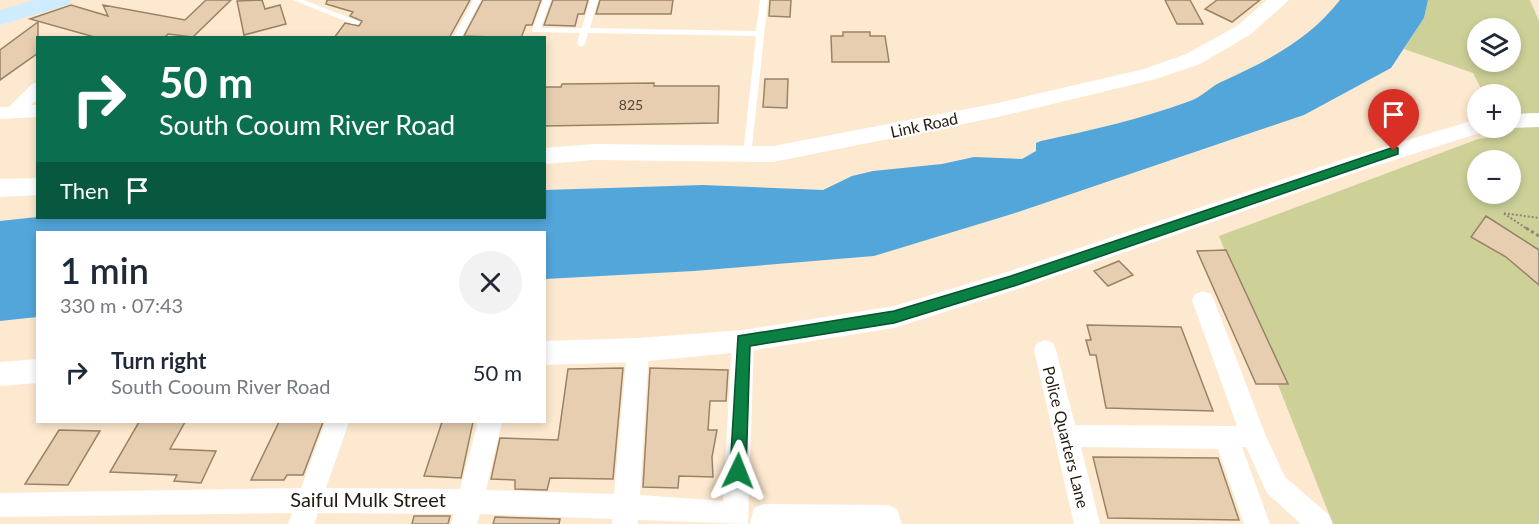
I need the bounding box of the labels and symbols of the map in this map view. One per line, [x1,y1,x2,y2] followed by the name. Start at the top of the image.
[1368,89,1419,151] pin
[619,96,643,113] house number: 825
[888,108,959,141] street label: Link Road
[1040,364,1093,510] street label: Police Quarters Lane
[706,439,770,503] position arrow
[290,487,446,511] street label: Saiful Mulk Street

